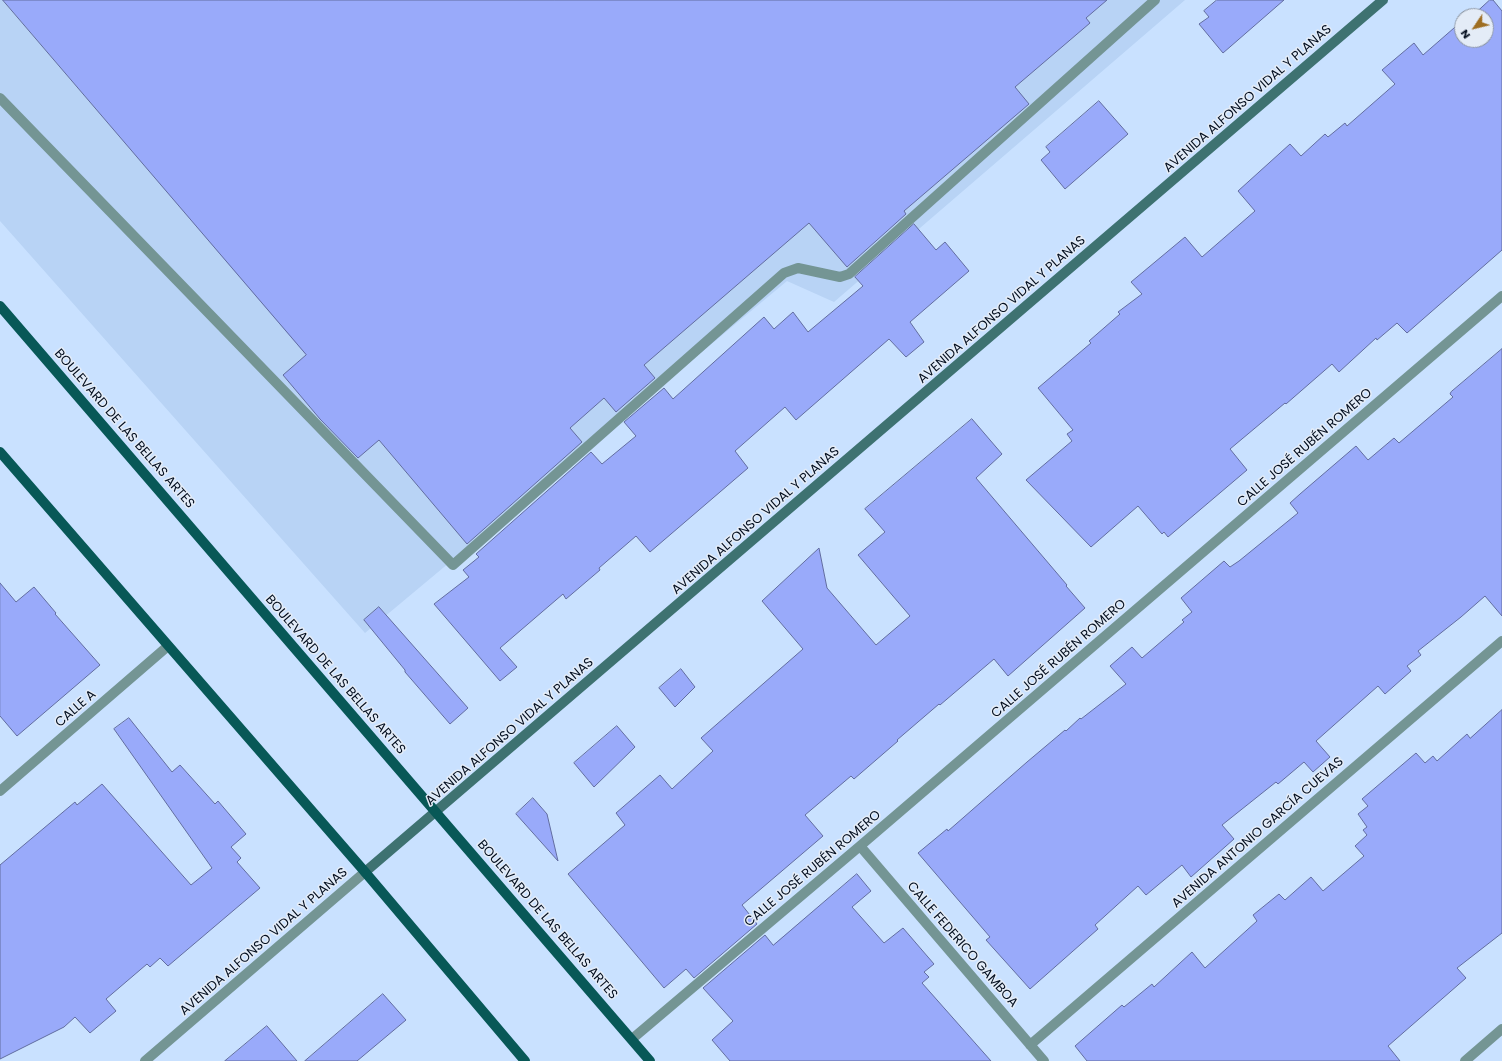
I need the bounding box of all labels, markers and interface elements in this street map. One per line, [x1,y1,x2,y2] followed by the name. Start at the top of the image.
[1454,8,1494,48] north arrow
[1161,22,1335,176] street label: AVENIDA ALFONSO VIDAL Y PLANAS
[1456,26,1474,42] text: N
[915,233,1089,387] street label: AVENIDA ALFONSO VIDAL Y PLANAS
[51,346,197,512] street label: BOULEVARD DE LAS BELLAS ARTES
[1235,385,1375,511] street label: CALLE JOSÉ RUBÉN ROMERO
[669,444,843,598] street label: AVENIDA ALFONSO VIDAL Y PLANAS
[262,592,408,758] street label: BOULEVARD DE LAS BELLAS ARTES
[989,596,1129,722] street label: CALLE JOSÉ RUBÉN ROMERO
[423,655,597,809] street label: AVENIDA ALFONSO VIDAL Y PLANAS
[52,687,100,731] street label: CALLE A
[1169,754,1347,912] street label: AVENIDA ANTONIO GARCÍA CUEVAS
[742,807,884,931] street label: CALLE JOSÉ RUBÉN ROMERO
[474,837,620,1003] street label: BOULEVARD DE LAS BELLAS ARTES
[177,865,351,1019] street label: AVENIDA ALFONSO VIDAL Y PLANAS
[903,879,1021,1011] street label: CALLE FEDERICO GAMBOA

